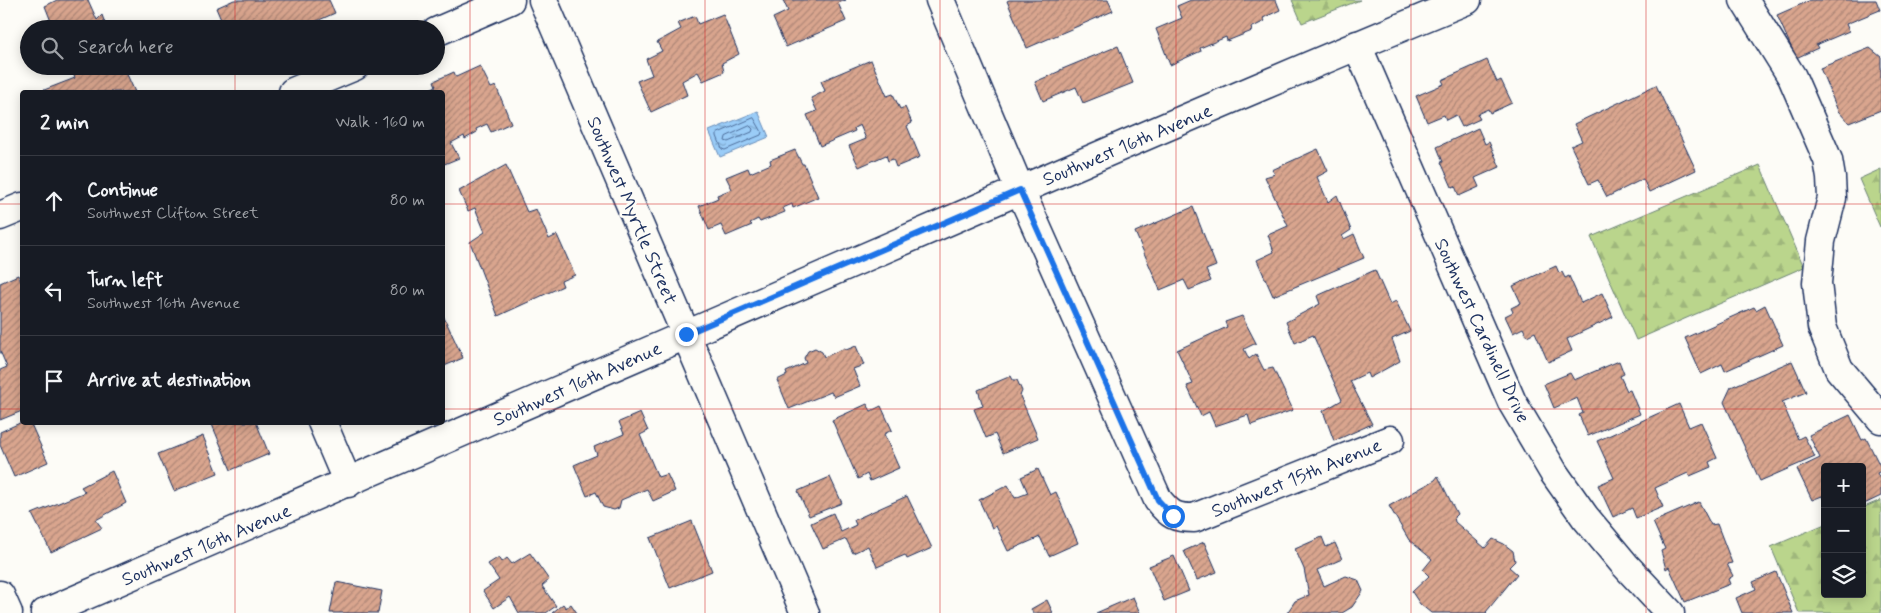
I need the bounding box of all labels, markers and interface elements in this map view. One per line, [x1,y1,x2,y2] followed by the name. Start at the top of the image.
[20,20,445,75] search box
[38,34,66,62] icon: search
[78,35,174,60] text: Search here
[1039,98,1216,192] street label: Southwest 16th Avenue
[40,109,89,137] text: 2 min
[335,112,425,133] text: Walk · 160 m
[581,113,683,309] street label: Southwest Myrtle Street
[87,178,158,203] text: Continue
[40,187,68,215] icon: ahead
[390,190,425,211] text: 80 m
[87,203,259,224] text: Southwest Clifton Street
[1428,234,1535,427] street label: Southwest Cardinell Drive
[87,268,163,293] text: Turn left
[40,277,68,305] icon: left
[390,280,425,301] text: 80 m
[87,293,240,314] text: Southwest 16th Avenue
[675,323,698,346] route end
[490,336,666,433] street label: Southwest 16th Avenue
[40,367,68,395] icon: arrive
[87,368,251,393] text: Arrive at destination
[1208,433,1385,524] street label: Southwest 15th Avenue
[1821,463,1866,598] map controls
[1821,463,1866,508] button: +
[118,498,295,592] street label: Southwest 16th Avenue
[1162,505,1185,528] route start
[1821,508,1866,553] button: −
[1821,553,1866,598] button: layers

